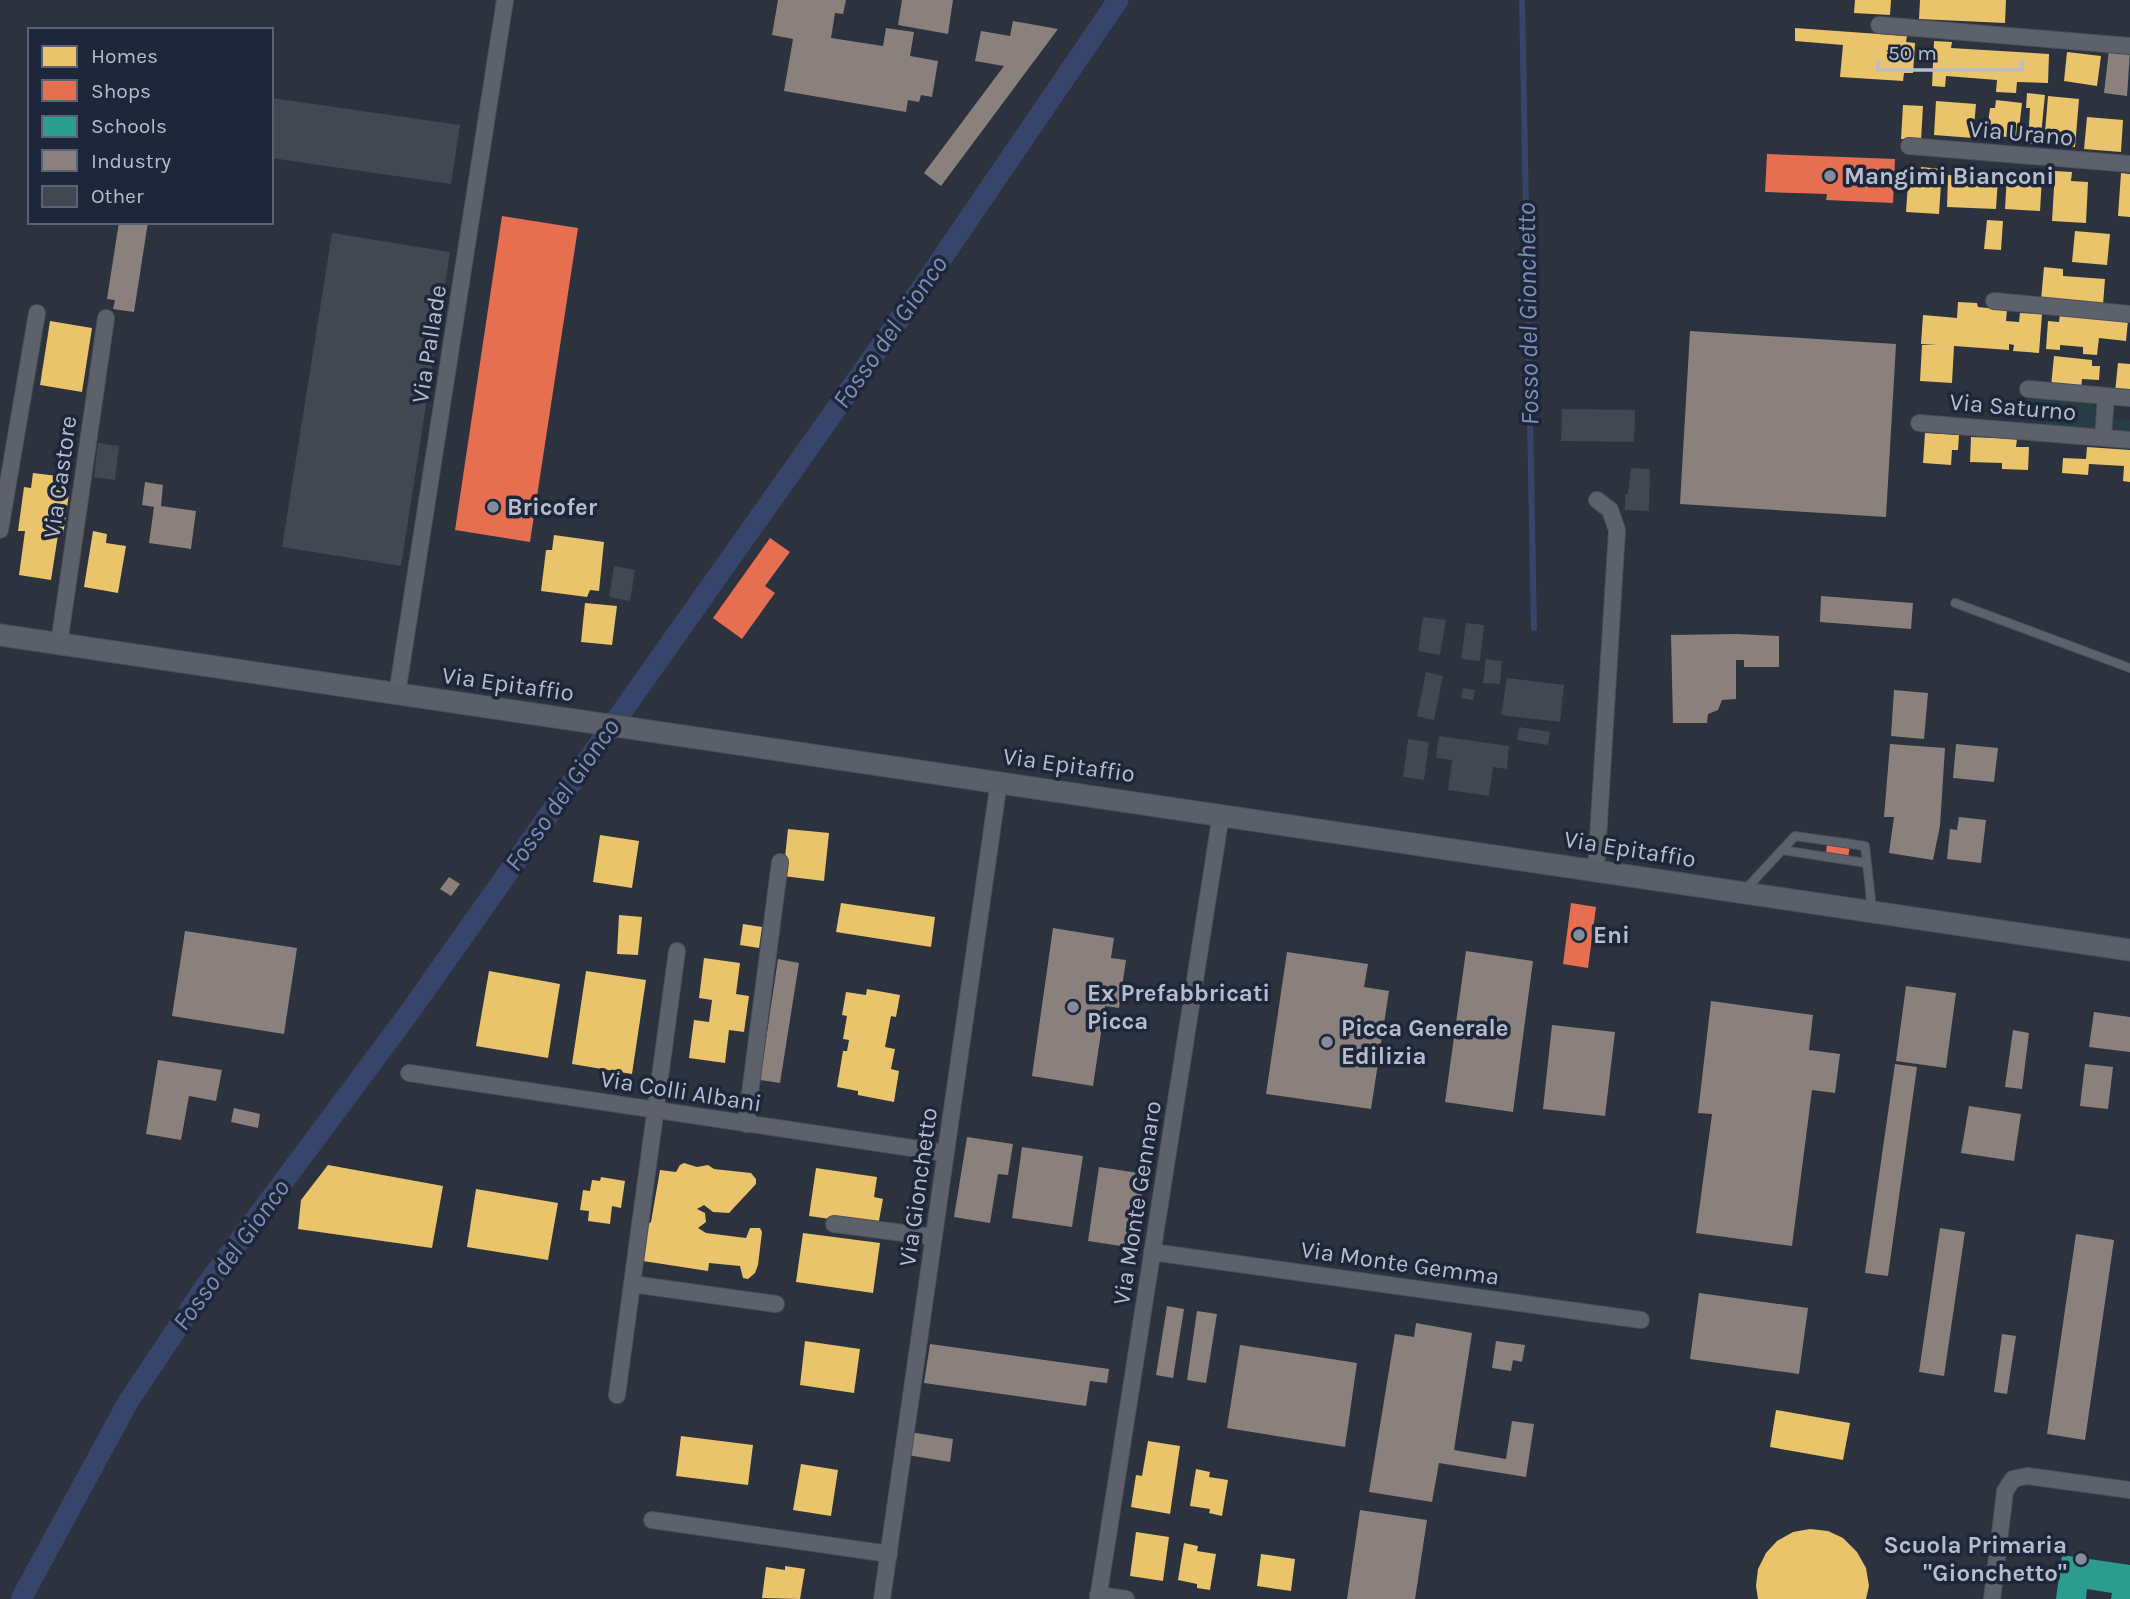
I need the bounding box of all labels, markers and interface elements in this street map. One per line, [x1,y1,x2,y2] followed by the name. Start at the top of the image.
[28,28,273,224] legend
[1878,28,2022,72] scale bar
[1888,41,1937,65] text: 50 m
[91,44,158,68] text: Homes
[91,79,151,103] text: Shops
[91,114,167,138] text: Schools
[1968,114,2074,152] street label: Via Urano
[91,149,171,173] text: Industry
[1844,162,2054,190] place label: Mangimi Bianconi
[1822,168,1838,184] marker: Mangimi Bianconi
[91,184,144,208] text: Other
[1511,202,1545,426] water label: Fosso del Gionchetto
[826,250,954,414] water label: Fosso del Gionco
[406,283,452,405] street label: Via Pallade
[1948,388,2078,426] street label: Via Saturno
[38,414,82,540] street label: Via Castore
[507,493,598,521] place label: Bricofer
[485,499,501,515] marker: Bricofer
[440,661,576,707] street label: Via Epitaffio
[498,713,626,877] water label: Fosso del Gionco
[1001,742,1137,788] street label: Via Epitaffio
[1562,825,1698,873] street label: Via Epitaffio
[1593,921,1630,949] place label: Eni
[1571,927,1587,943] marker: Eni
[1087,979,1270,1035] place label: Ex Prefabbricati Picca
[1065,999,1081,1015] marker: Ex Prefabbricati Picca
[1341,1014,1508,1070] place label: Picca Generale Edilizia
[1319,1034,1335,1050] marker: Picca Generale Edilizia
[598,1064,764,1118] street label: Via Colli Albani
[1107,1099,1167,1307] street label: Via Monte Gennaro
[893,1106,943,1268] street label: Via Gionchetto
[166,1173,296,1337] water label: Fosso del Gionco
[1299,1235,1501,1291] street label: Via Monte Gemma
[1884,1531,2067,1587] place label: Scuola Primaria "Gionchetto"
[2073,1551,2089,1567] marker: Scuola Primaria "Gionchetto"

